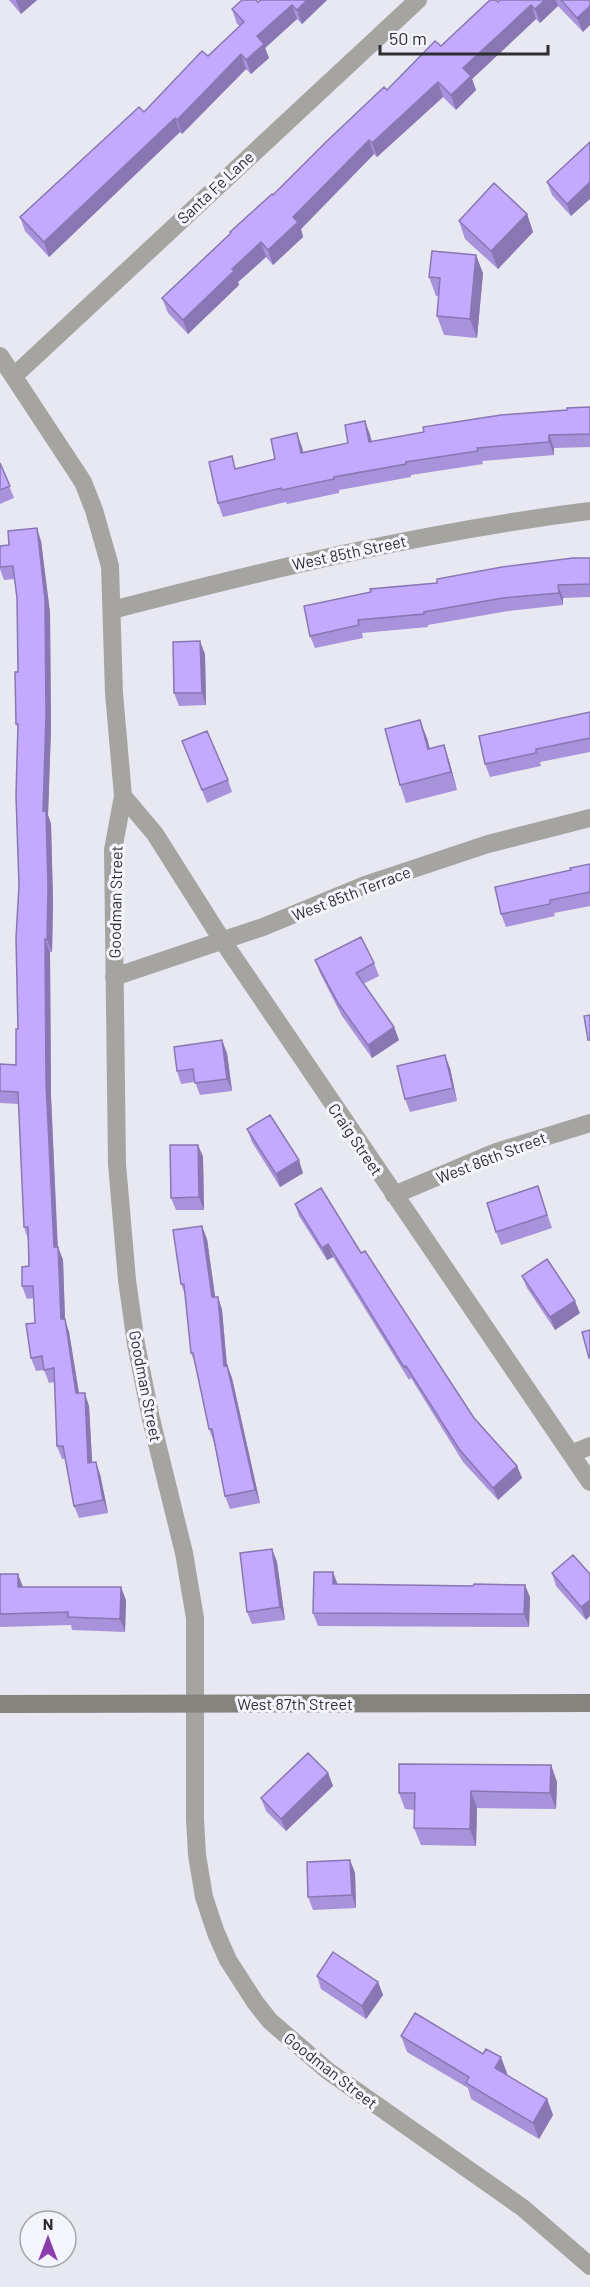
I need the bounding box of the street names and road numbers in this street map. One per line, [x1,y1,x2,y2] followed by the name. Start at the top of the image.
[173,147,257,227] street label: Santa Fe Lane
[290,531,408,573] street label: West 85th Street
[105,845,125,959] street label: Goodman Street
[289,862,413,924] street label: West 85th Terrace
[325,1099,387,1179] street label: Craig Street
[433,1127,549,1187] street label: West 86th Street
[126,1329,166,1443] street label: Goodman Street
[237,1694,353,1713] street label: West 87th Street
[281,2028,381,2112] street label: Goodman Street

